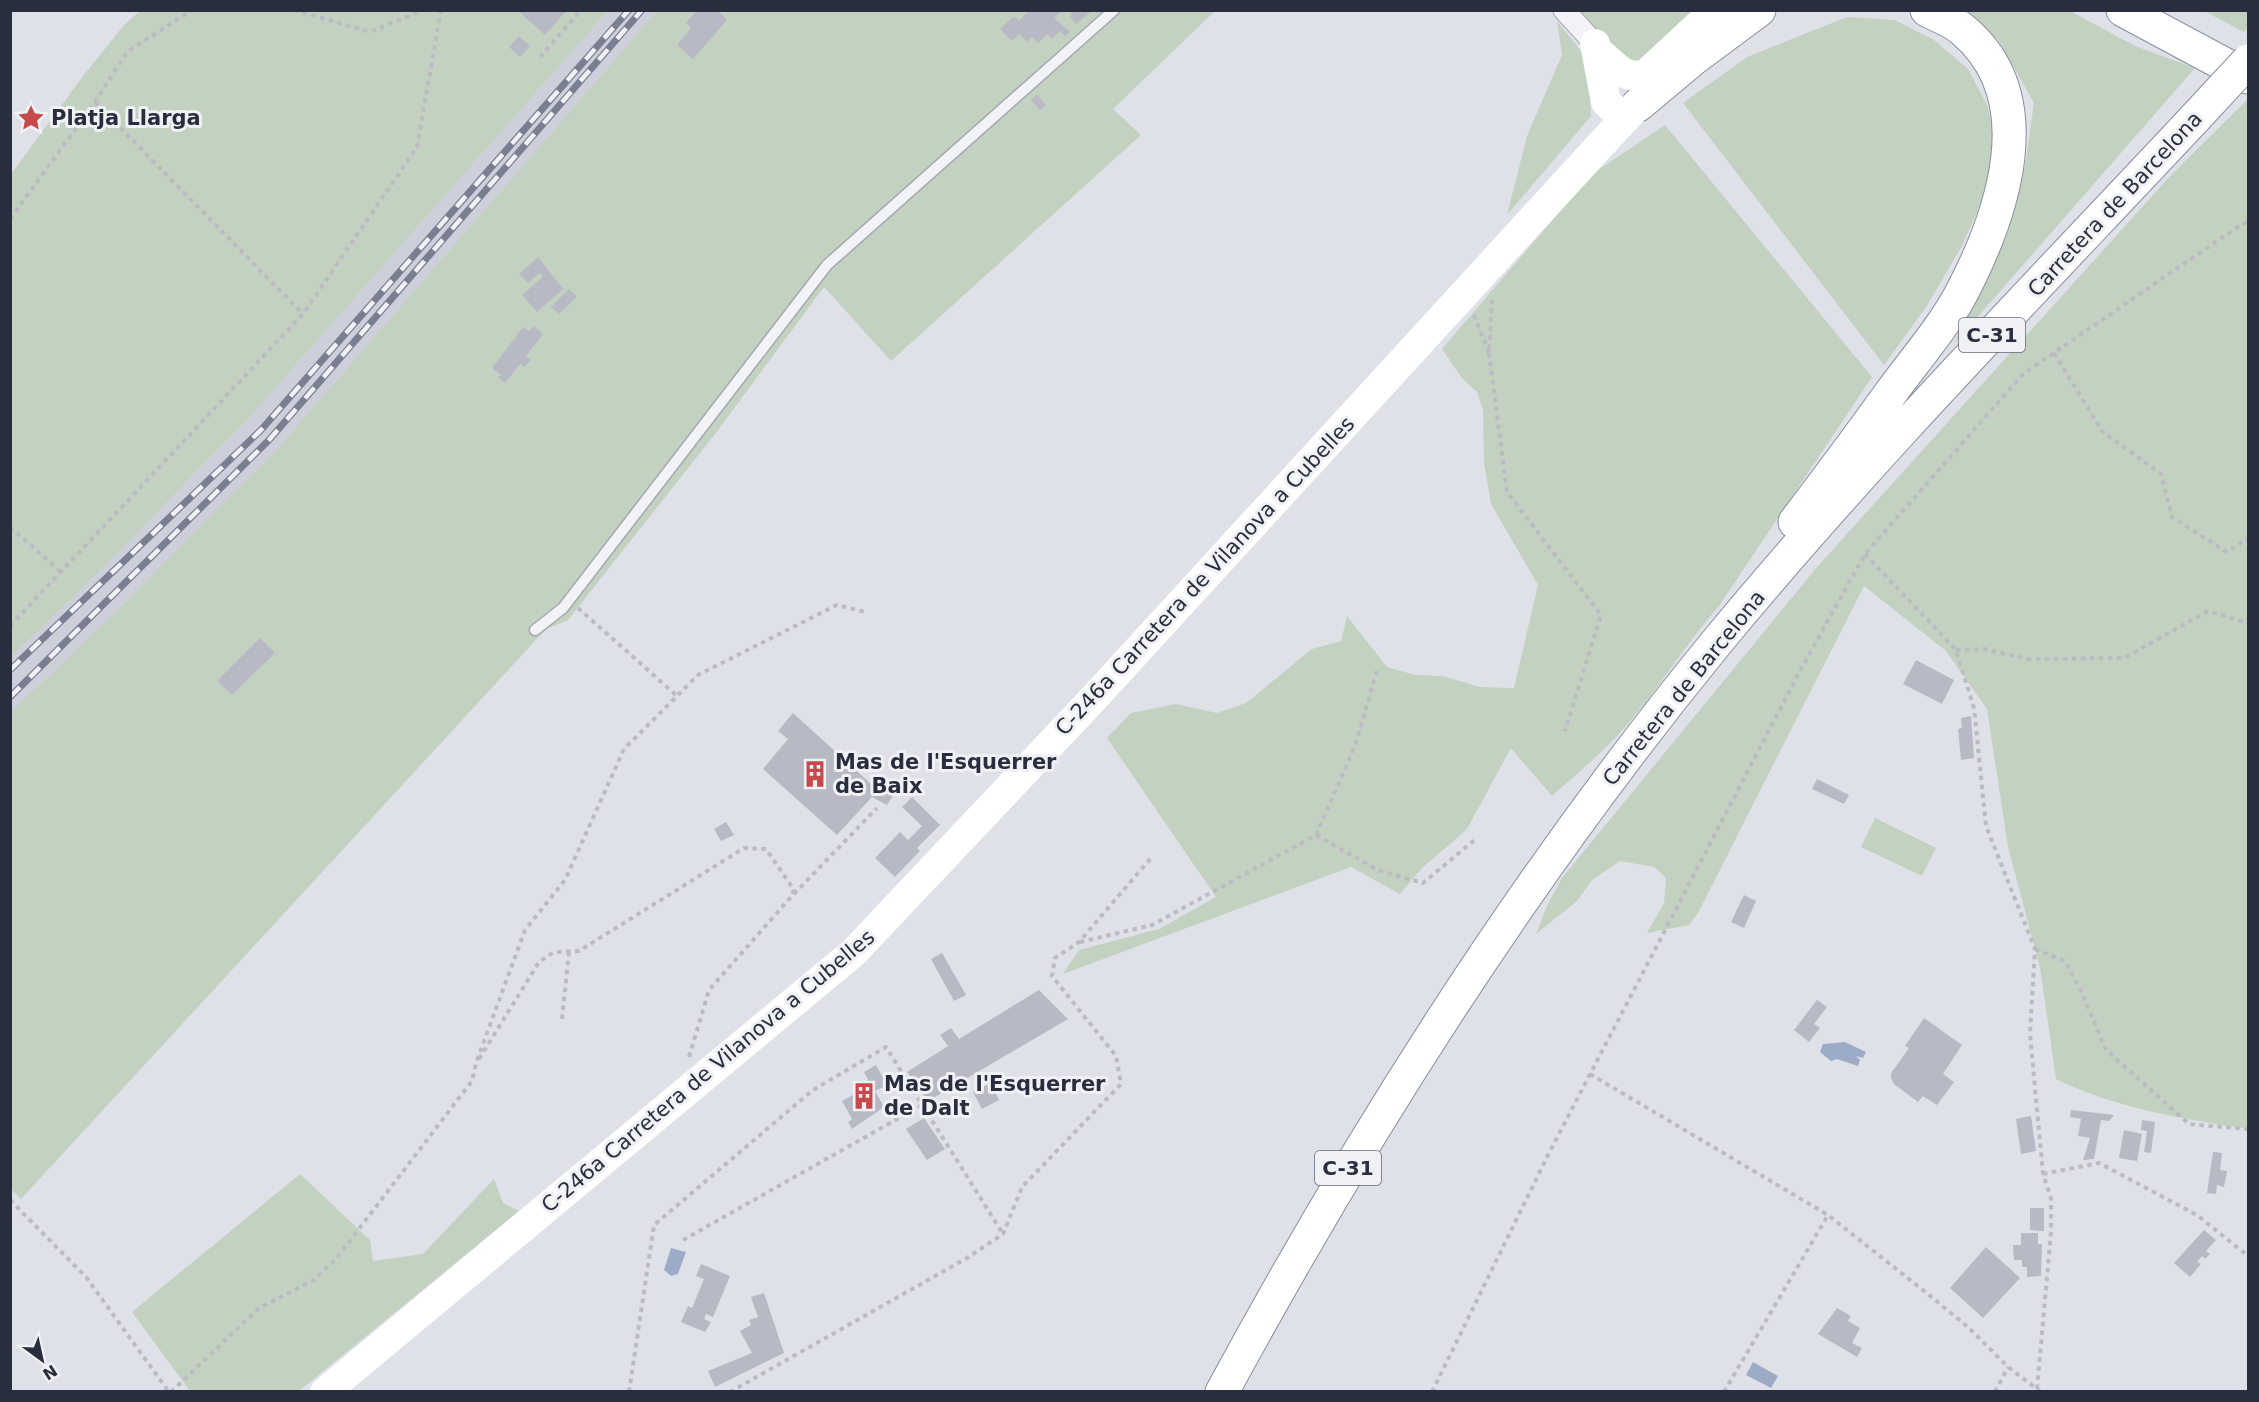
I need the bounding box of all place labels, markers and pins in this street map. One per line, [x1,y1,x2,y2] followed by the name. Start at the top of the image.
[16,103,46,133] place icon: Platja Llarga
[51,106,201,130] place label: Platja Llarga
[835,750,1057,798] place label: Mas de l'Esquerrer de Baix
[800,759,830,789] building icon: Mas de l'Esquerrer de Baix
[884,1072,1106,1120] place label: Mas de l'Esquerrer de Dalt
[849,1081,879,1111] building icon: Mas de l'Esquerrer de Dalt

